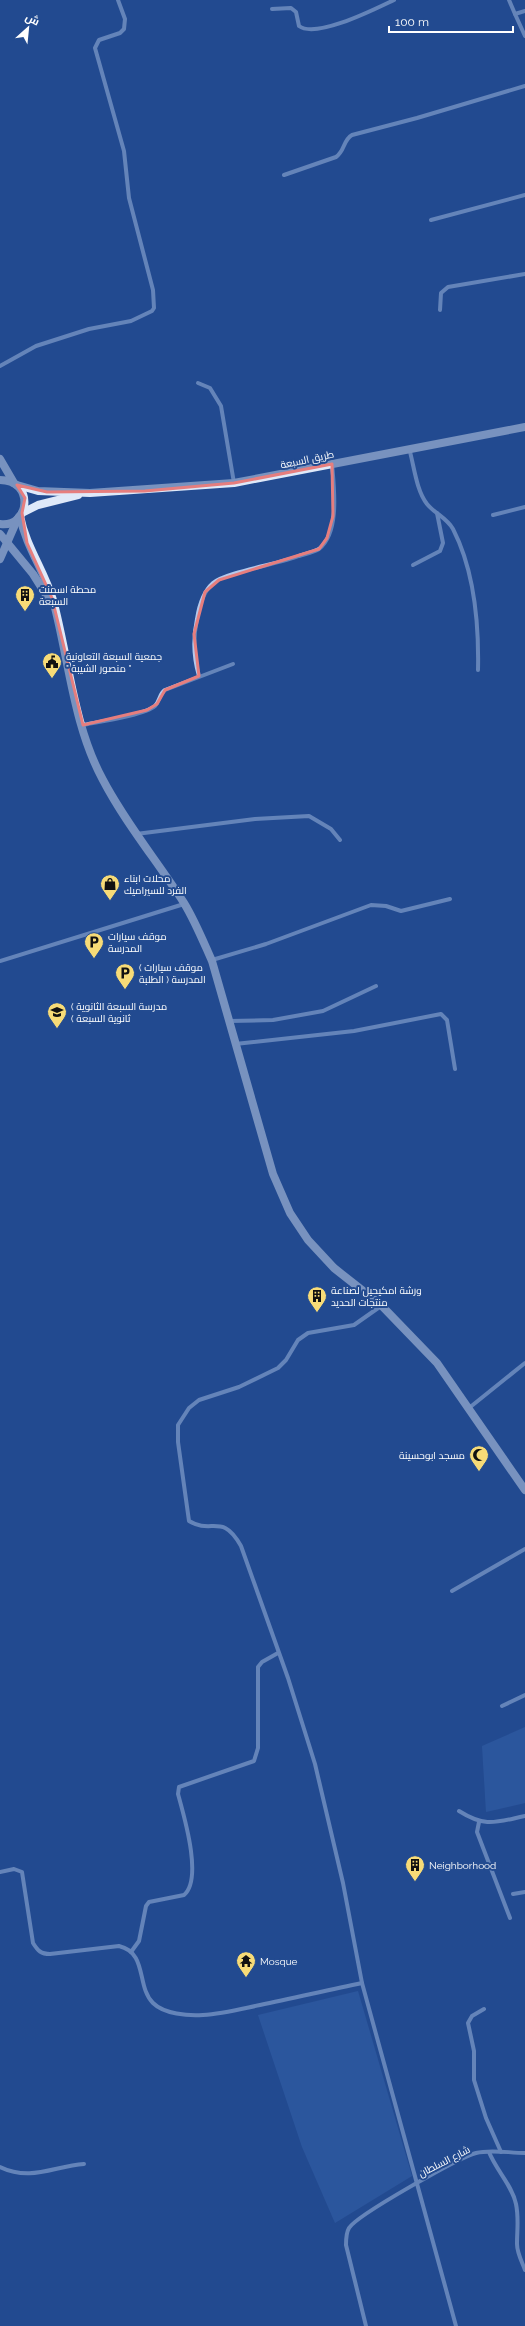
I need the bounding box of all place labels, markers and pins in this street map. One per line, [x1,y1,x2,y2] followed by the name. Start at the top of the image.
[14,584,36,612] building icon: محطة اسمنت السبعة
[39,584,96,607] place label: محطة اسمنت السبعة
[41,651,63,679] public building icon: جمعية السبعة التعاونية " منصور الشيبة "
[66,651,162,674] place label: جمعية السبعة التعاونية " منصور الشيبة "
[99,873,121,901] shop icon: محلات ابناء الفرد للسيراميك
[124,873,187,896] place label: محلات ابناء الفرد للسيراميك
[83,931,105,959] parking icon: موقف سيارات المدرسة
[108,931,167,954] place label: موقف سيارات المدرسة
[114,962,136,990] parking icon: ( موقف سيارات المدرسة ( الطلبة
[139,962,206,985] place label: ( موقف سيارات المدرسة ( الطلبة
[46,1001,68,1029] school or university icon: ( مدرسة السبعة الثانوية ( ثانوية السبعة
[71,1001,167,1024] place label: ( مدرسة السبعة الثانوية ( ثانوية السبعة
[306,1285,328,1313] building icon: ورشة امكيحيل لصناعة منتجات الحديد
[331,1285,422,1308] place label: ورشة امكيحيل لصناعة منتجات الحديد
[468,1444,490,1472] mosque icon: مسجد ابوحسينة
[399,1450,465,1461] place label: مسجد ابوحسينة
[404,1854,426,1882] building icon: Neighborhood
[429,1860,496,1871] place label: Neighborhood
[235,1950,257,1978] temple icon: Mosque
[260,1956,298,1967] place label: Mosque

